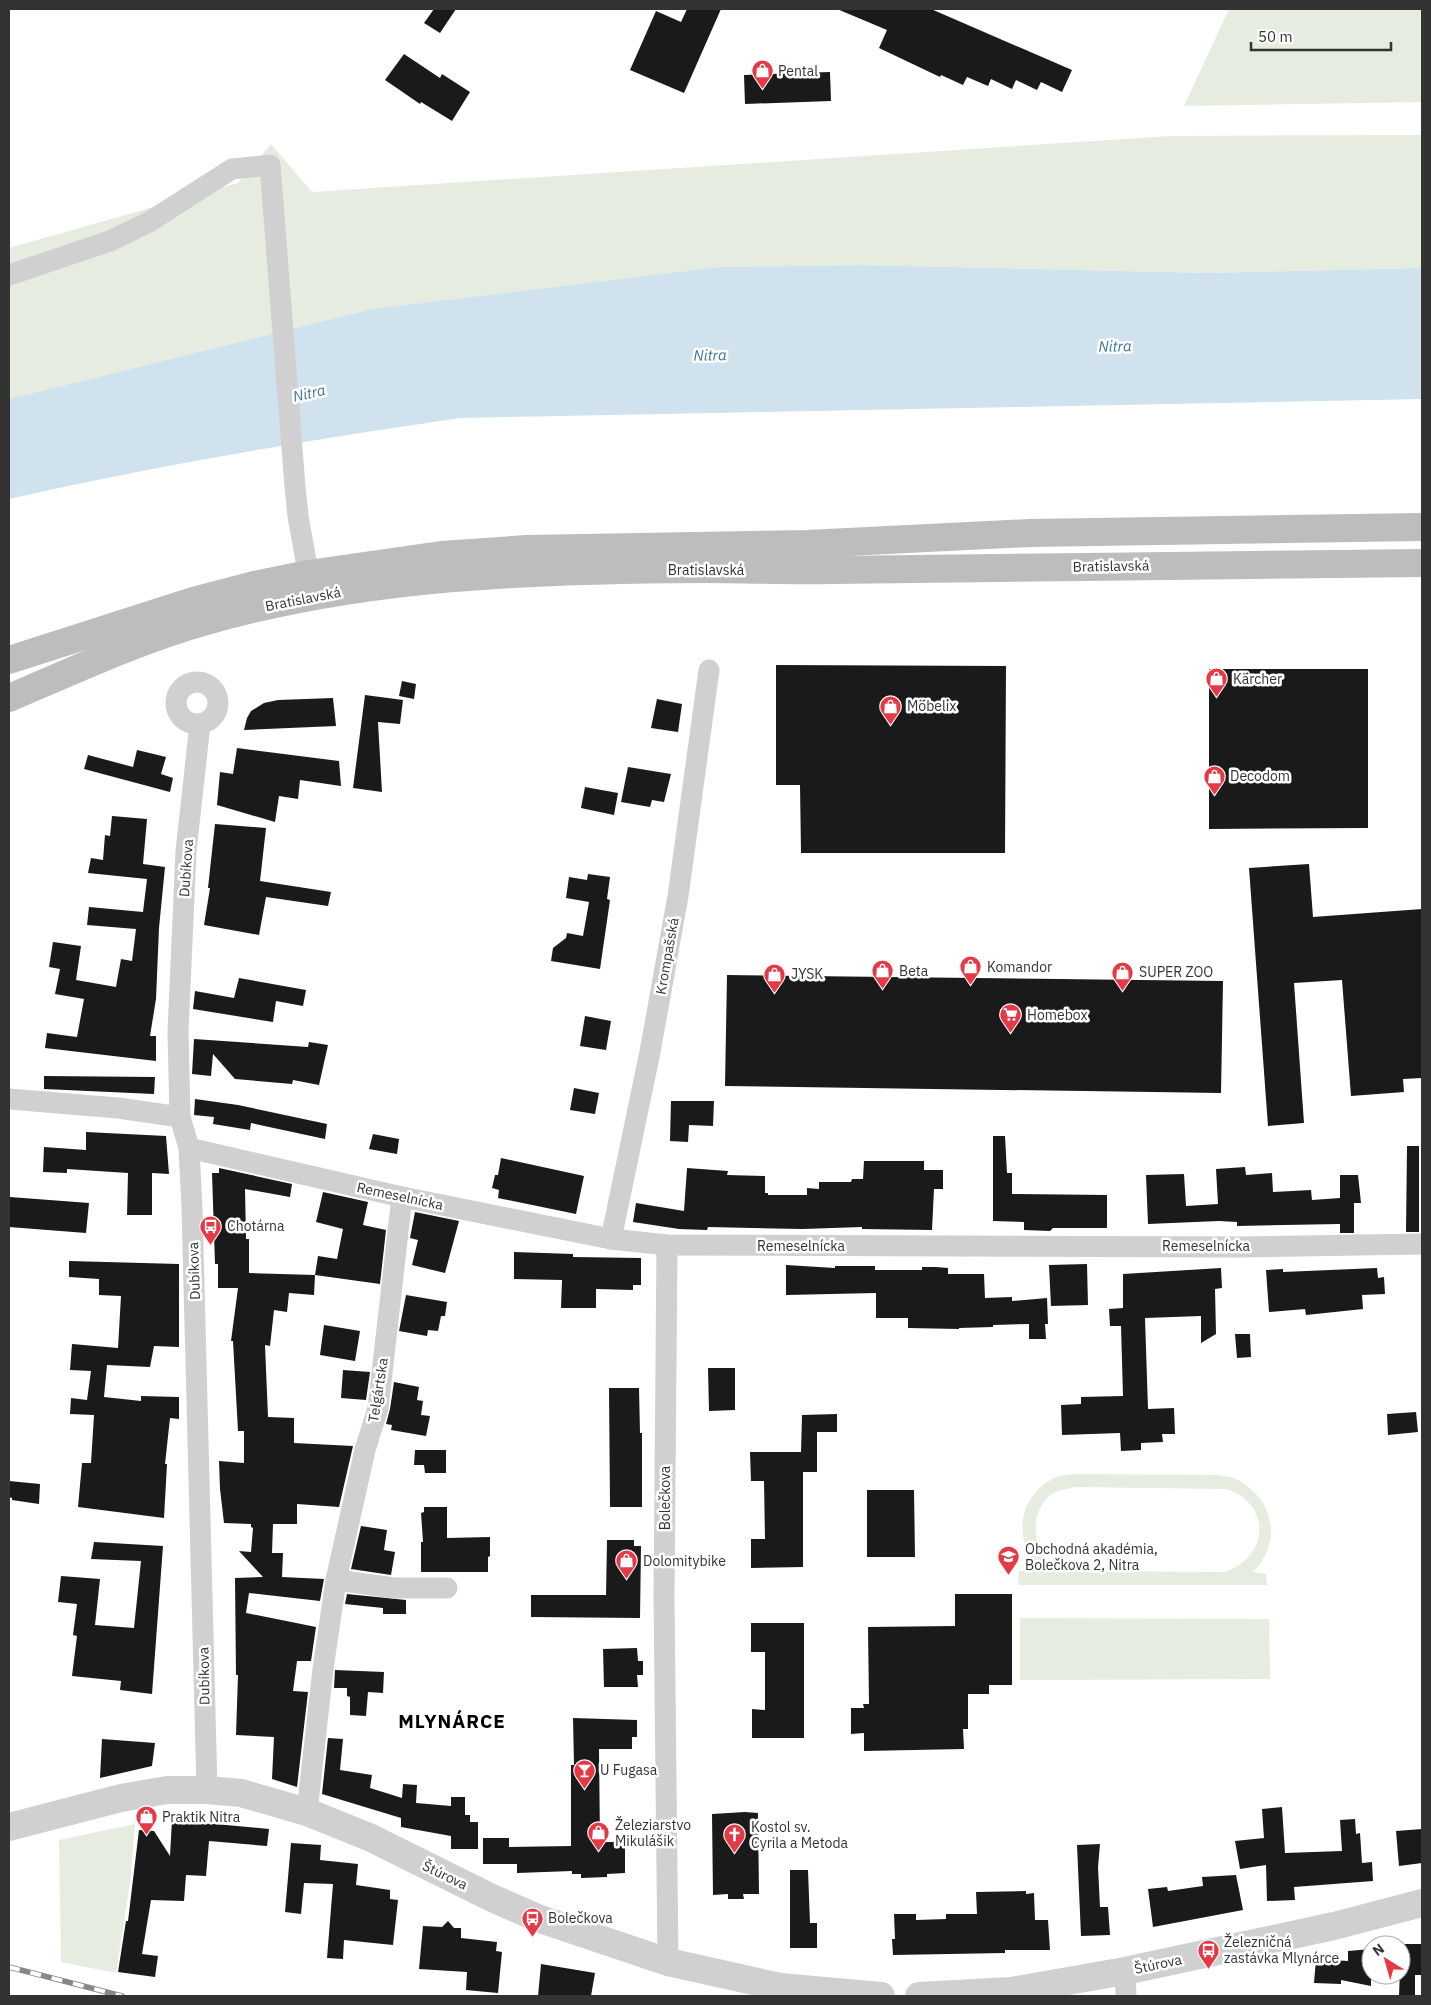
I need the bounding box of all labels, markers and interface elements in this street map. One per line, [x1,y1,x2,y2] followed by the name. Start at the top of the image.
[1251,20,1391,52] scale bar
[1258,27,1293,46] text: 50 m
[750,59,774,90] shop icon: Pental
[778,62,818,80] place label: Pental
[1098,336,1132,356] water label: Nitra
[693,345,727,365] water label: Nitra
[291,380,327,406] water label: Nitra
[1073,556,1150,576] street label: Bratislavská
[668,561,745,579] street label: Bratislavská
[264,583,343,615] street label: Bratislavská
[1205,667,1229,698] shop icon: Kärcher
[1233,670,1282,688] place label: Kärcher
[879,694,903,725] shop icon: Möbelix
[907,697,956,715] place label: Möbelix
[1202,764,1226,795] shop icon: Decodom
[1230,767,1290,785] place label: Decodom
[175,838,197,898] street label: Dubíkova
[651,916,683,996] street label: Krompašská
[959,955,983,986] shop icon: Komandor
[987,958,1052,976] place label: Komandor
[871,959,895,990] shop icon: Beta
[1111,960,1135,991] shop icon: SUPER ZOO
[763,962,787,993] shop icon: JYSK
[899,962,929,980] place label: Beta
[1139,963,1213,981] place label: SUPER ZOO
[791,965,823,983] place label: JYSK
[999,1003,1023,1034] supermarket icon: Homebox
[1027,1006,1088,1024] place label: Homebox
[355,1178,445,1214] street label: Remeselnícka
[199,1214,223,1245] bus stop icon: Chotárna
[227,1217,285,1235] place label: Chotárna
[757,1237,845,1255] street label: Remeselnícka
[1162,1237,1250,1255] street label: Remeselnícka
[184,1241,204,1300] street label: Dubíkova
[364,1356,392,1424] street label: Telgártska
[656,1465,674,1530] street label: Bolečkova
[1025,1540,1158,1574] place label: Obchodná akadémia, Bolečkova 2, Nitra
[997,1545,1021,1576] school or university icon: Obchodná akadémia, Bolečkova 2, Nitra
[615,1549,639,1580] shop icon: Dolomitybike
[643,1552,726,1570] place label: Dolomitybike
[194,1646,214,1705] street label: Dubíkova
[398,1709,506,1733] district label: MLYNÁRCE
[572,1758,596,1789] bar icon: U Fugasa
[600,1761,658,1779] place label: U Fugasa
[134,1805,158,1836] shop icon: Praktik Nitra
[162,1808,241,1826] place label: Praktik Nitra
[615,1815,691,1850] place label: Železiarstvo Mikulášik
[751,1818,849,1852] place label: Kostol sv. Cyrila a Metoda
[587,1821,611,1852] shop icon: Železiarstvo Mikulášik
[723,1823,747,1854] church icon: Kostol sv. Cyrila a Metoda
[419,1855,471,1894] street label: Štúrova
[520,1906,544,1937] bus stop icon: Bolečkova
[548,1909,613,1927] place label: Bolečkova
[1224,1932,1339,1967] place label: Železničná zastávka Mlynárce
[1361,1935,1411,1985] north arrow
[1196,1938,1220,1969] bus stop icon: Železničná zastávka Mlynárce
[1369,1939,1388,1960] text: N
[1132,1949,1184,1978] street label: Štúrova

